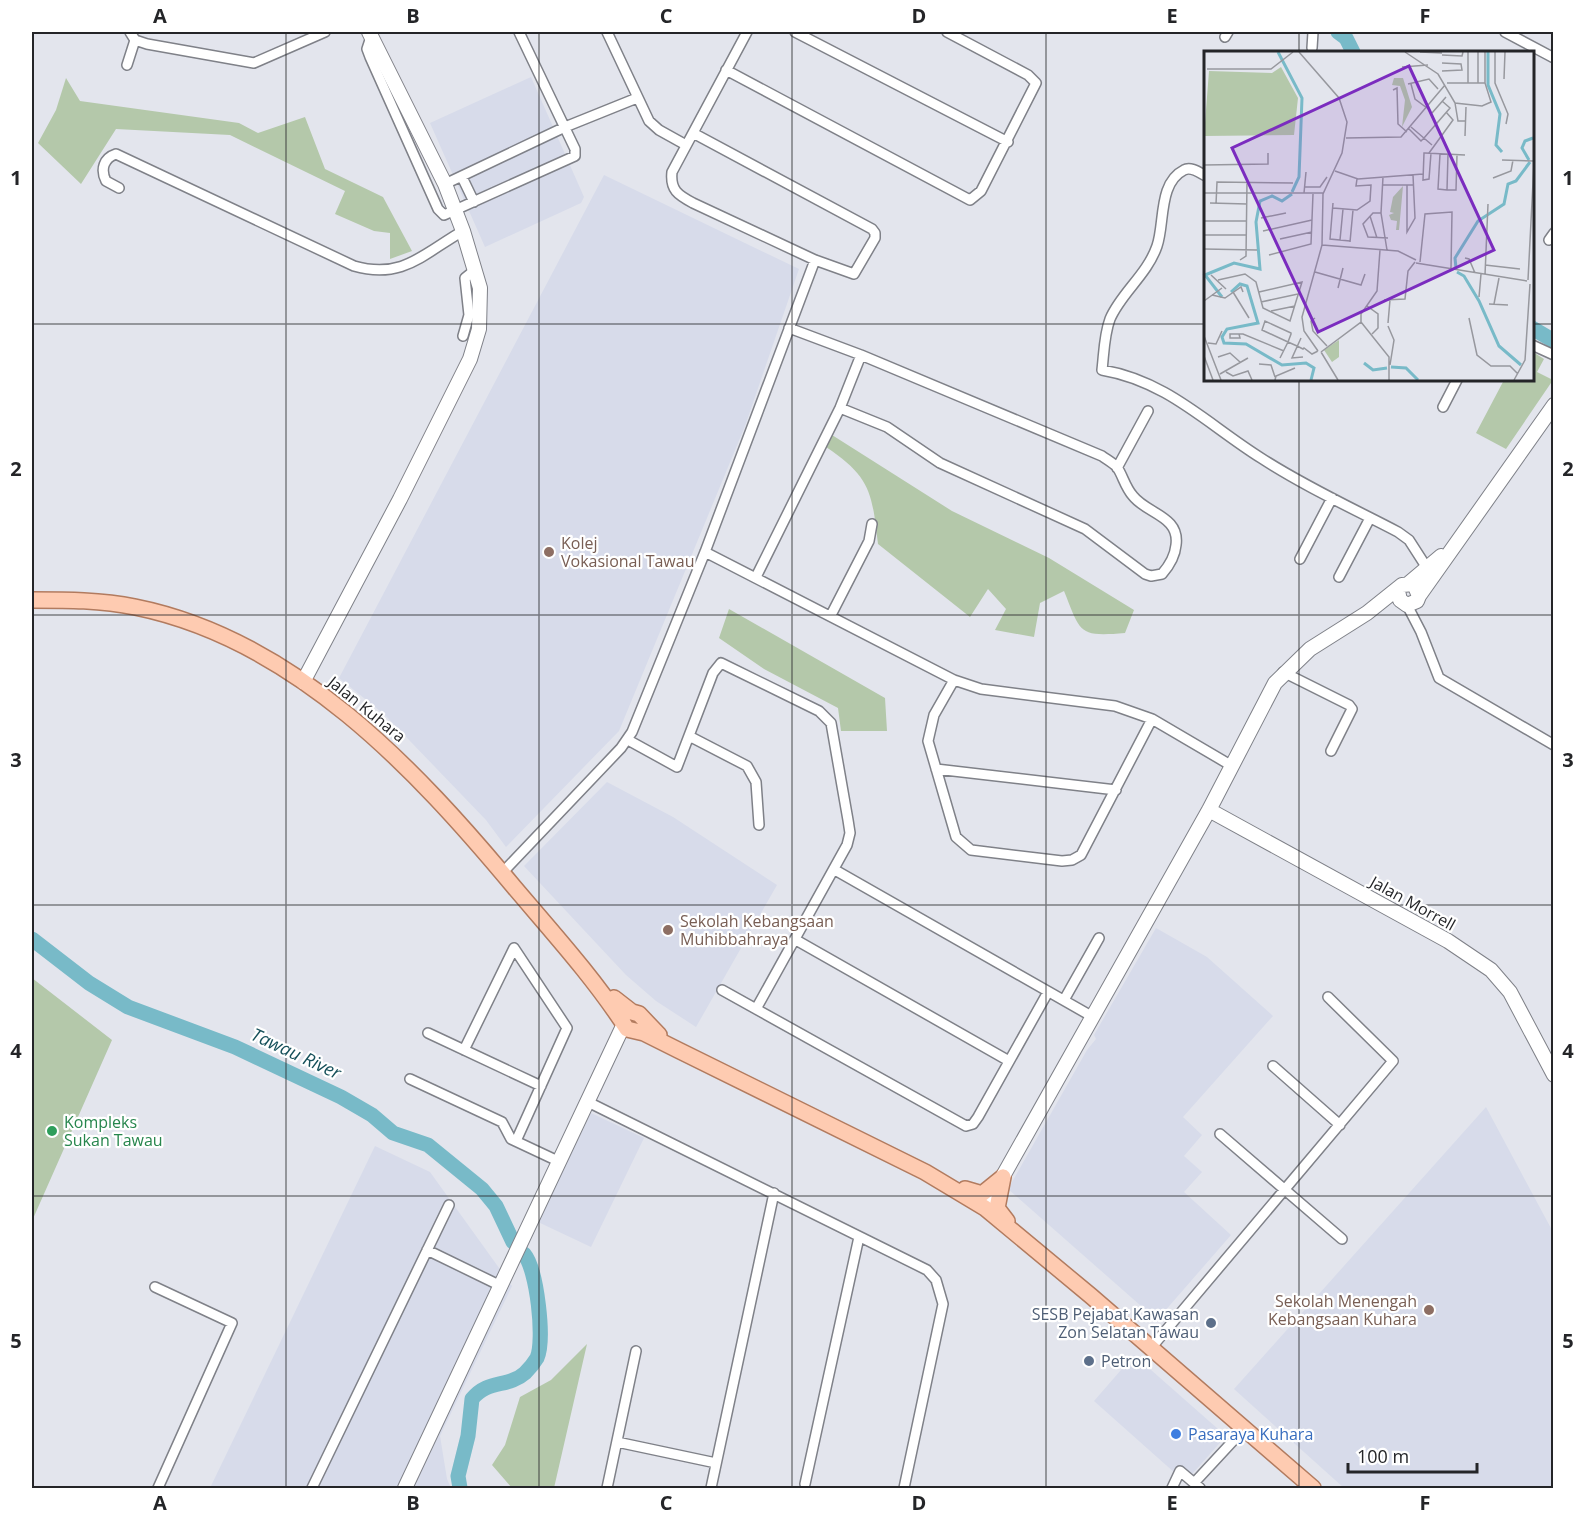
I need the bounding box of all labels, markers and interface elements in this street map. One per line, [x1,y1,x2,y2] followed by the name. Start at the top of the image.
[153,2,167,29] text: A
[406,2,420,29] text: B
[660,2,673,29] text: C
[912,2,926,29] text: D
[1166,2,1178,29] text: E
[1420,2,1430,29] text: F
[1204,51,1534,381] inset map
[10,164,22,191] text: 1
[1562,164,1574,191] text: 1
[10,455,22,482] text: 2
[1562,455,1574,482] text: 2
[561,532,694,572] place label: Kolej Vokasional Tawau
[542,545,556,559] marker: Kolej Vokasional Tawau
[322,670,410,747] street label: Jalan Kuhara
[10,746,22,773] text: 3
[1562,746,1574,773] text: 3
[1365,870,1460,935] street label: Jalan Morrell
[680,910,834,950] place label: Sekolah Kebangsaan Muhibbahraya
[661,923,675,937] marker: Sekolah Kebangsaan Muhibbahraya
[248,1022,346,1085] water label: Tawau River
[10,1037,22,1064] text: 4
[1562,1037,1574,1064] text: 4
[64,1111,163,1151] place label: Kompleks Sukan Tawau
[45,1124,59,1138] marker: Kompleks Sukan Tawau
[1268,1290,1417,1330] place label: Sekolah Menengah Kebangsaan Kuhara
[1032,1303,1199,1343] place label: SESB Pejabat Kawasan Zon Selatan Tawau
[1422,1303,1436,1317] marker: Sekolah Menengah Kebangsaan Kuhara
[1204,1316,1218,1330] marker: SESB Pejabat Kawasan Zon Selatan Tawau
[10,1327,22,1354] text: 5
[1562,1327,1574,1354] text: 5
[1101,1350,1151,1372] place label: Petron
[1082,1354,1096,1368] marker: Petron
[1188,1423,1313,1445] place label: Pasaraya Kuhara
[1169,1427,1183,1441] marker: Pasaraya Kuhara
[1348,1436,1477,1474] scale bar
[1357,1444,1409,1468] text: 100 m
[153,1489,167,1516] text: A
[406,1489,420,1516] text: B
[660,1489,673,1516] text: C
[912,1489,926,1516] text: D
[1166,1489,1178,1516] text: E
[1420,1489,1430,1516] text: F

